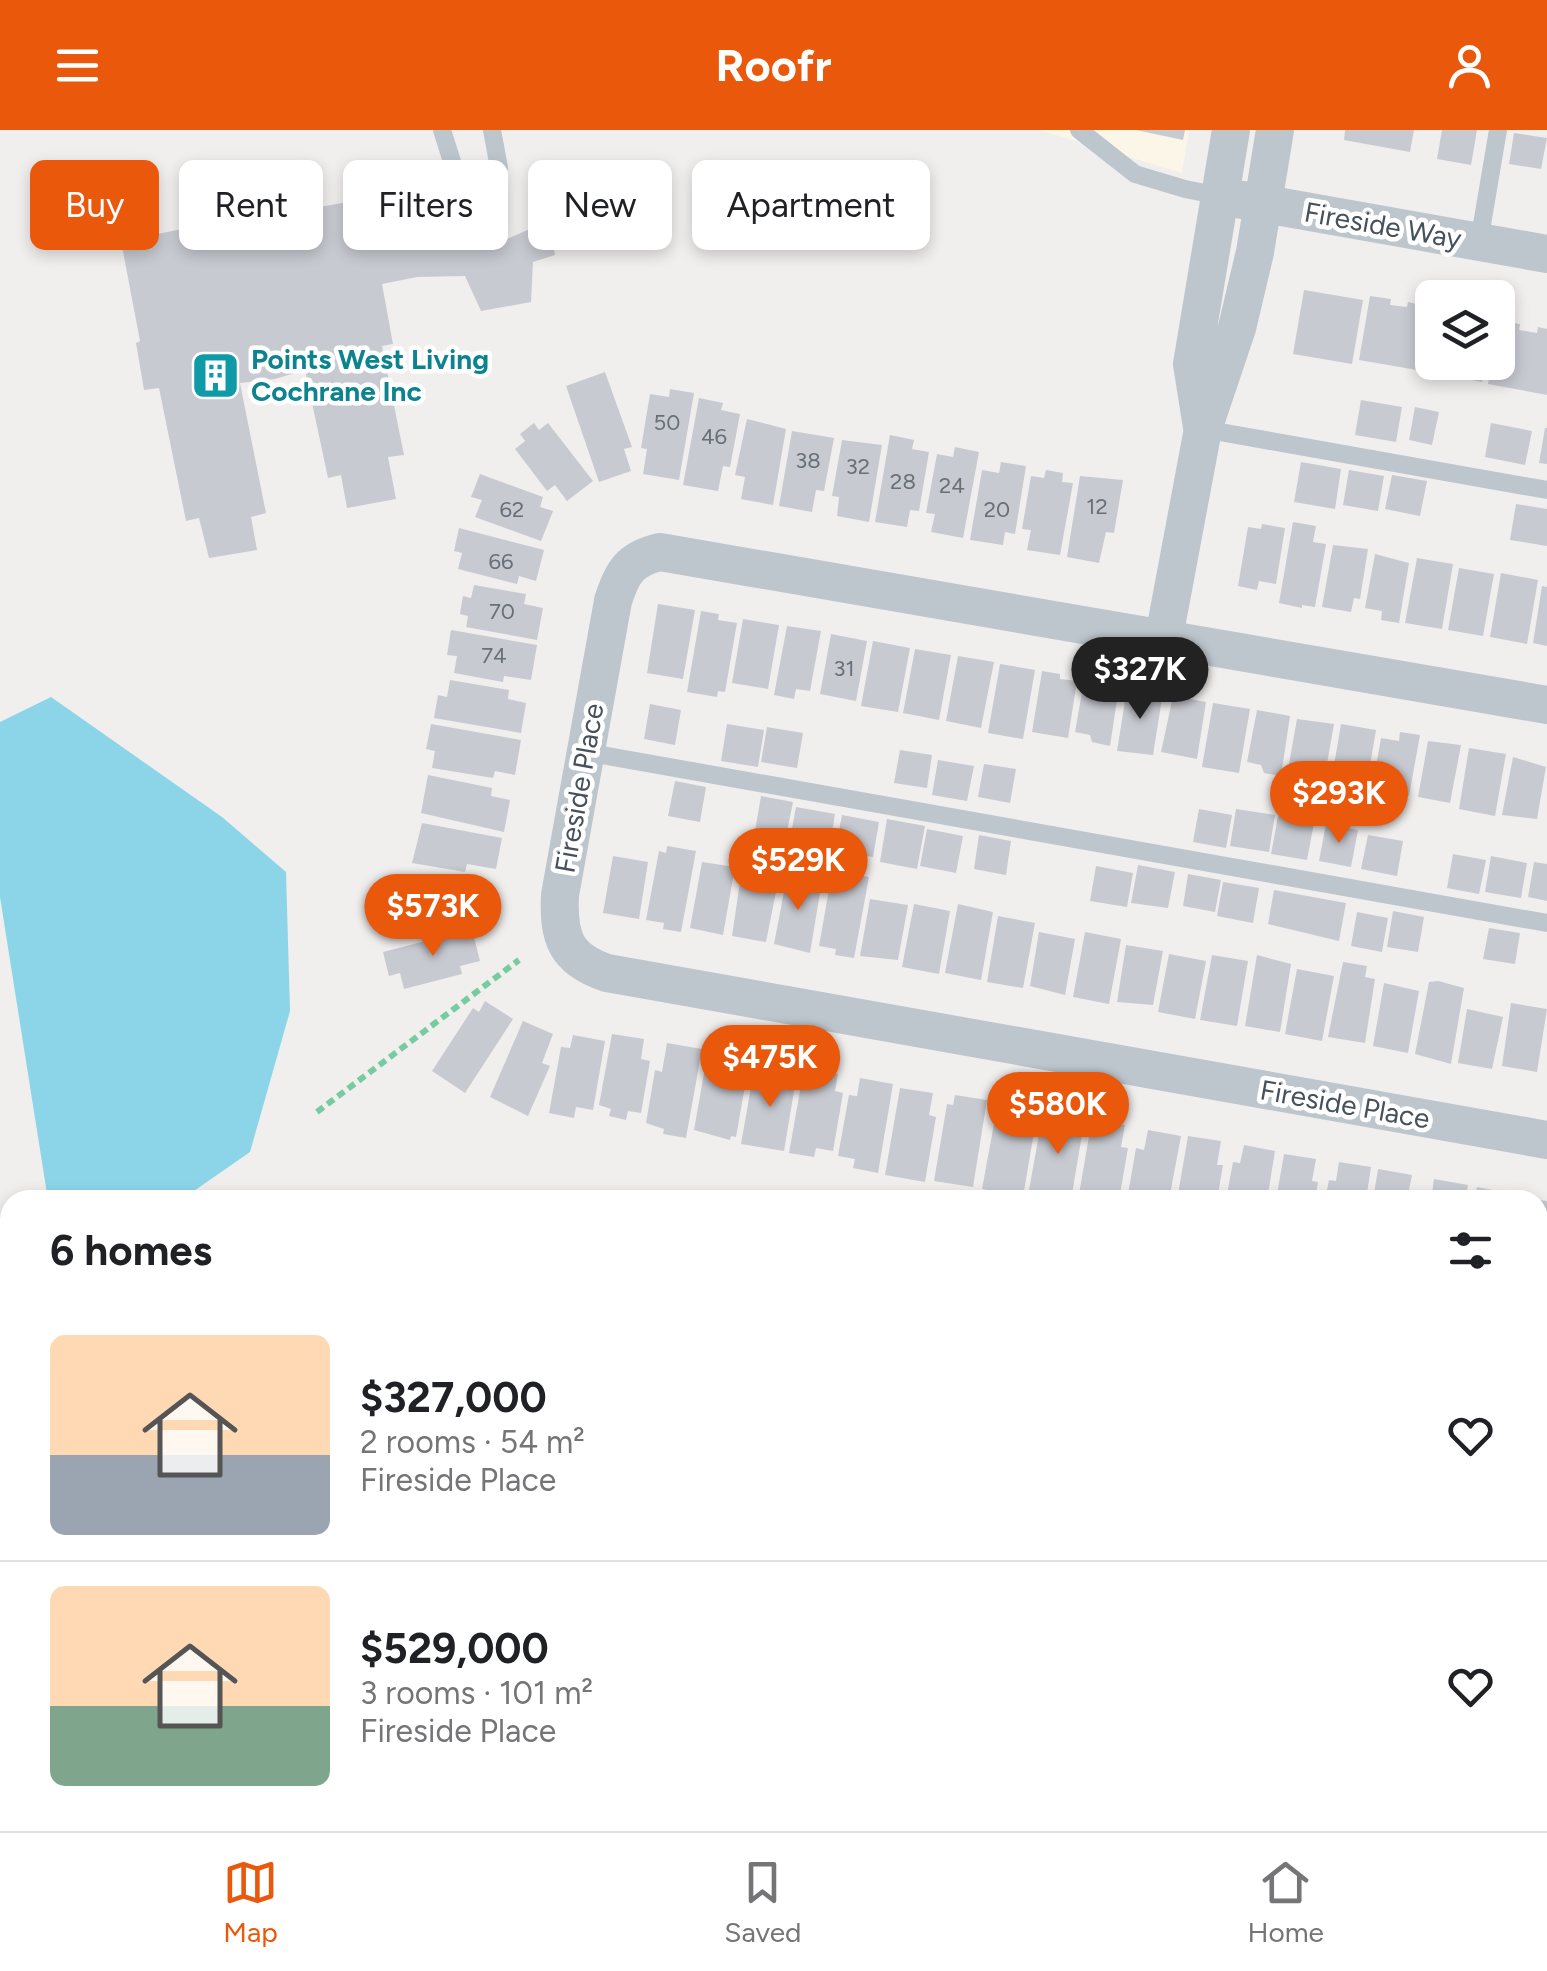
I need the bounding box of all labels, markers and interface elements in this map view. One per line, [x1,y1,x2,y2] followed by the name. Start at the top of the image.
[50,38,105,93] icon: menu
[715,38,832,92] text: Roofr
[1442,38,1497,93] icon: person
[30,160,159,250] chip: Buy
[179,160,323,250] chip: Rent
[343,160,508,250] chip: Filters
[528,160,672,250] chip: New
[692,160,930,250] chip: Apartment
[1302,194,1465,256] street label: Fireside Way
[1415,280,1515,380] map controls
[1415,280,1515,380] button: layers
[251,342,489,408] place label: Points West Living Cochrane Inc
[190,349,242,401] building icon: Points West Living Cochrane Inc
[654,409,680,436] house number: 50
[701,423,727,450] house number: 46
[795,447,821,474] house number: 38
[846,453,870,480] house number: 32
[890,468,916,495] house number: 28
[939,472,965,499] house number: 24
[1086,493,1108,520] house number: 12
[500,496,524,523] house number: 62
[984,496,1010,523] house number: 20
[489,548,513,575] house number: 66
[489,598,515,625] house number: 70
[1070,637,1210,722] pin: $327K
[481,642,507,669] house number: 74
[1093,650,1187,688] text: $327K
[833,655,855,682] house number: 31
[547,701,611,875] street label: Fireside Place
[1269,761,1409,846] pin: $293K
[1292,774,1386,812] text: $293K
[728,828,868,913] pin: $529K
[751,841,845,879] text: $529K
[363,874,503,959] pin: $573K
[386,887,480,925] text: $573K
[700,1025,840,1110] pin: $475K
[722,1038,818,1076] text: $475K
[988,1072,1128,1157] pin: $580K
[1258,1072,1432,1136] street label: Fireside Place
[1009,1085,1107,1123] text: $580K
[1443,1223,1498,1278] icon: filters
[50,1225,212,1276] text: 6 homes
[360,1372,547,1423] text: $327,000
[130,1375,250,1495] icon: home
[1443,1408,1498,1463] icon: heart
[360,1423,585,1461] text: 2 rooms · 54 m²
[360,1461,556,1499] text: Fireside Place
[360,1623,549,1674] text: $529,000
[130,1626,250,1746] icon: home
[1443,1659,1498,1714] icon: heart
[360,1674,593,1712] text: 3 rooms · 101 m²
[360,1712,556,1750] text: Fireside Place
[223,1855,278,1949] tab: Map
[724,1855,801,1949] tab: Saved
[1248,1855,1324,1949] tab: Home

